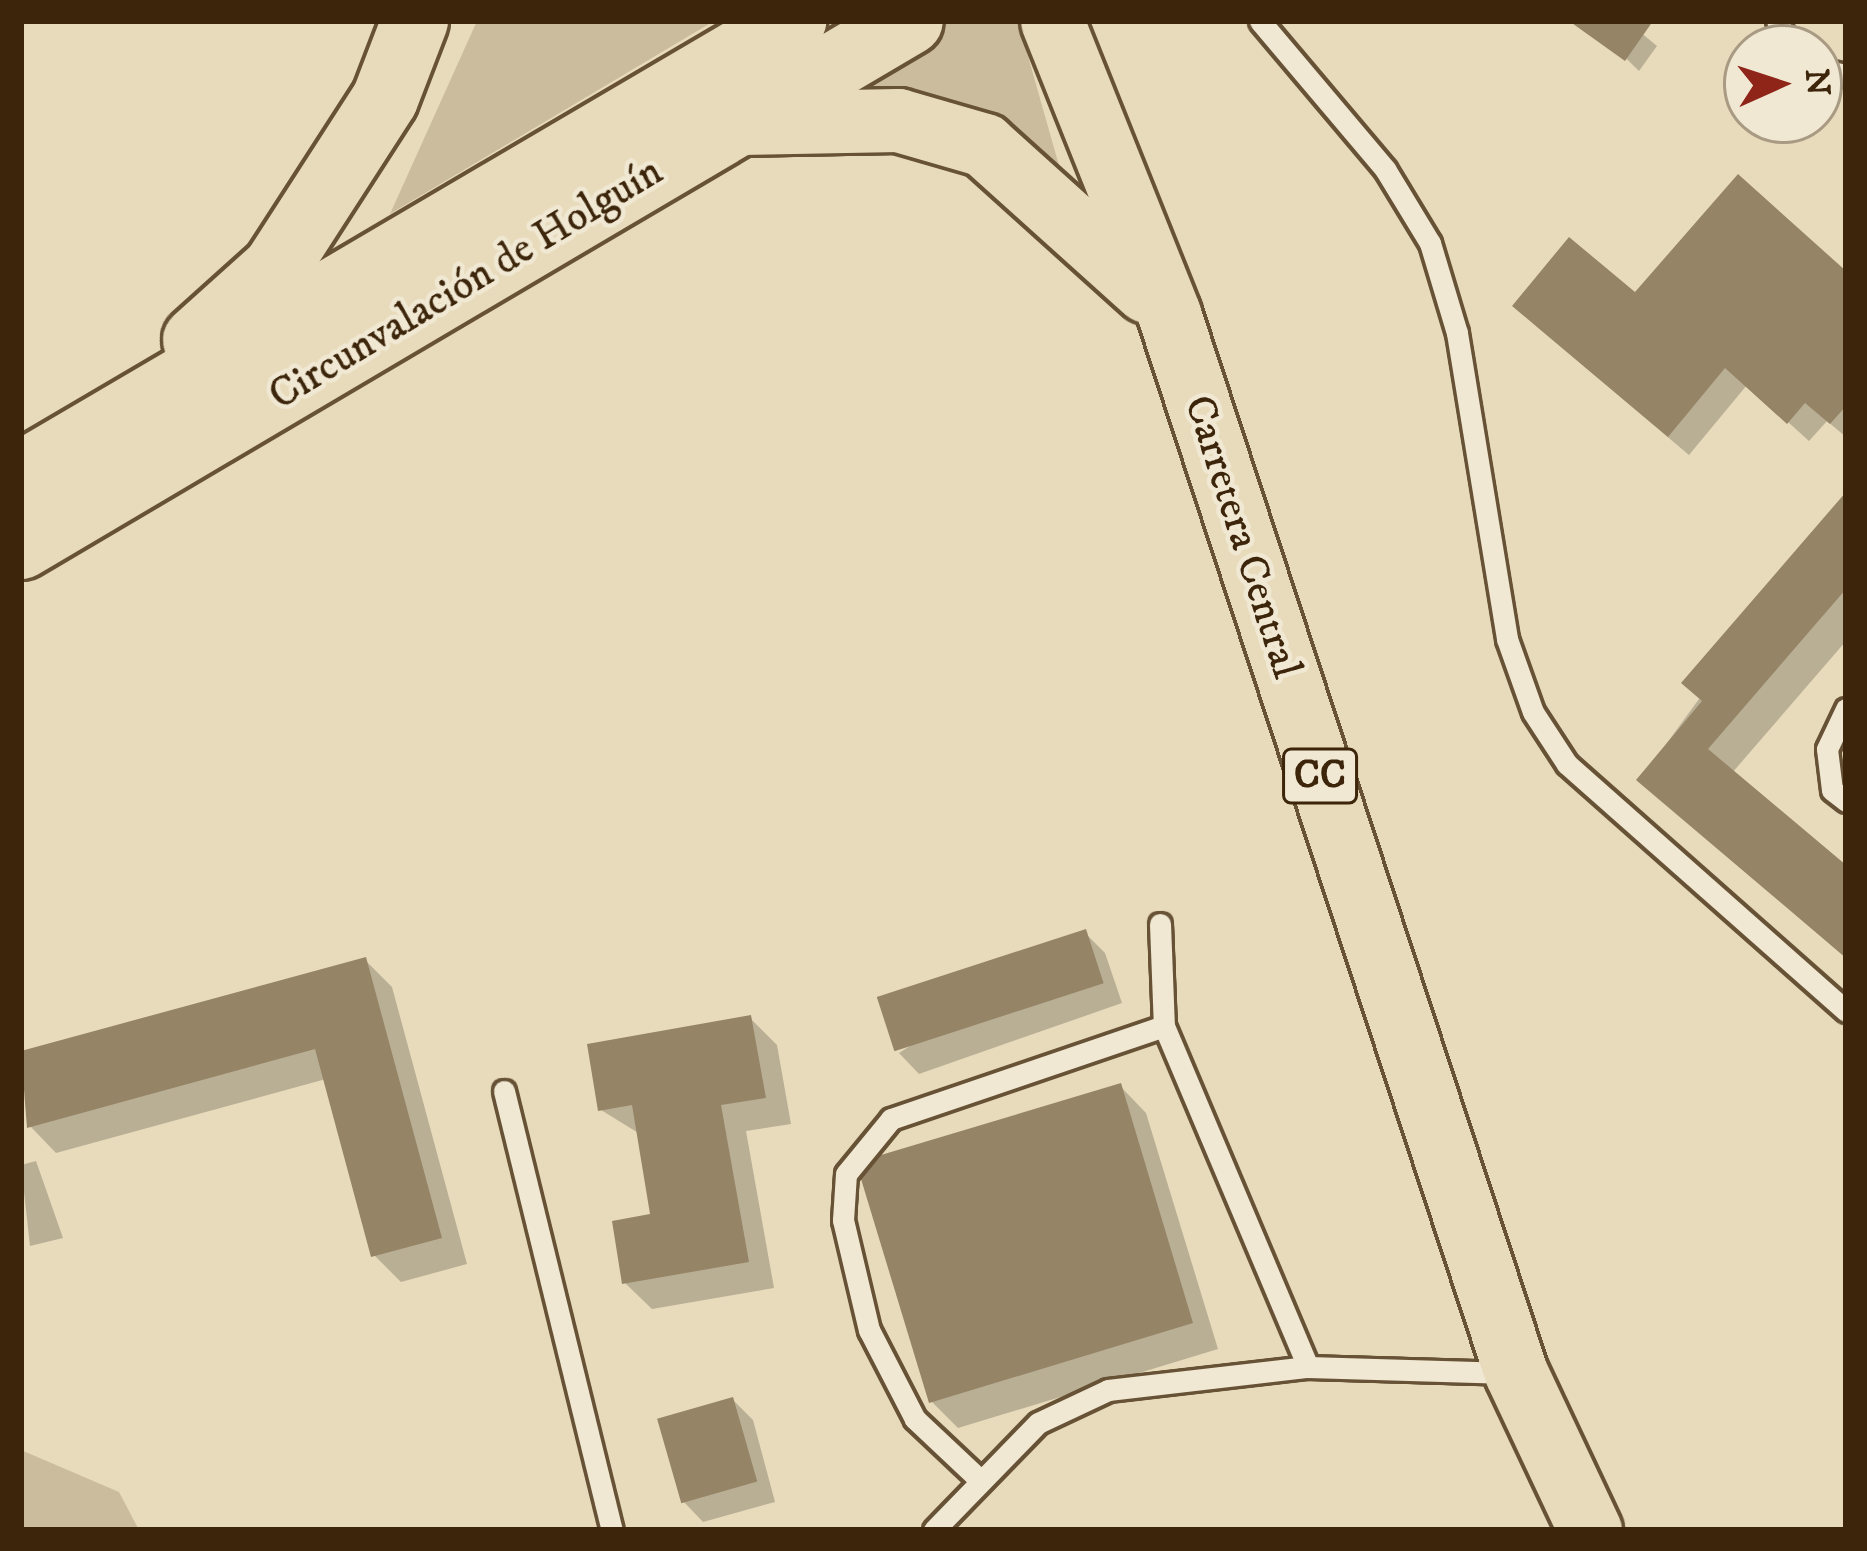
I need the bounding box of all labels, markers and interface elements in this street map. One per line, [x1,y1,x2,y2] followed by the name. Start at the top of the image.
[1723,24,1843,144] north arrow
[1795,68,1838,97] text: N
[260,147,672,421] street label: Circunvalación de Holguín
[1173,389,1311,685] street label: Carretera Central
[1281,743,1359,809] road number: CC

